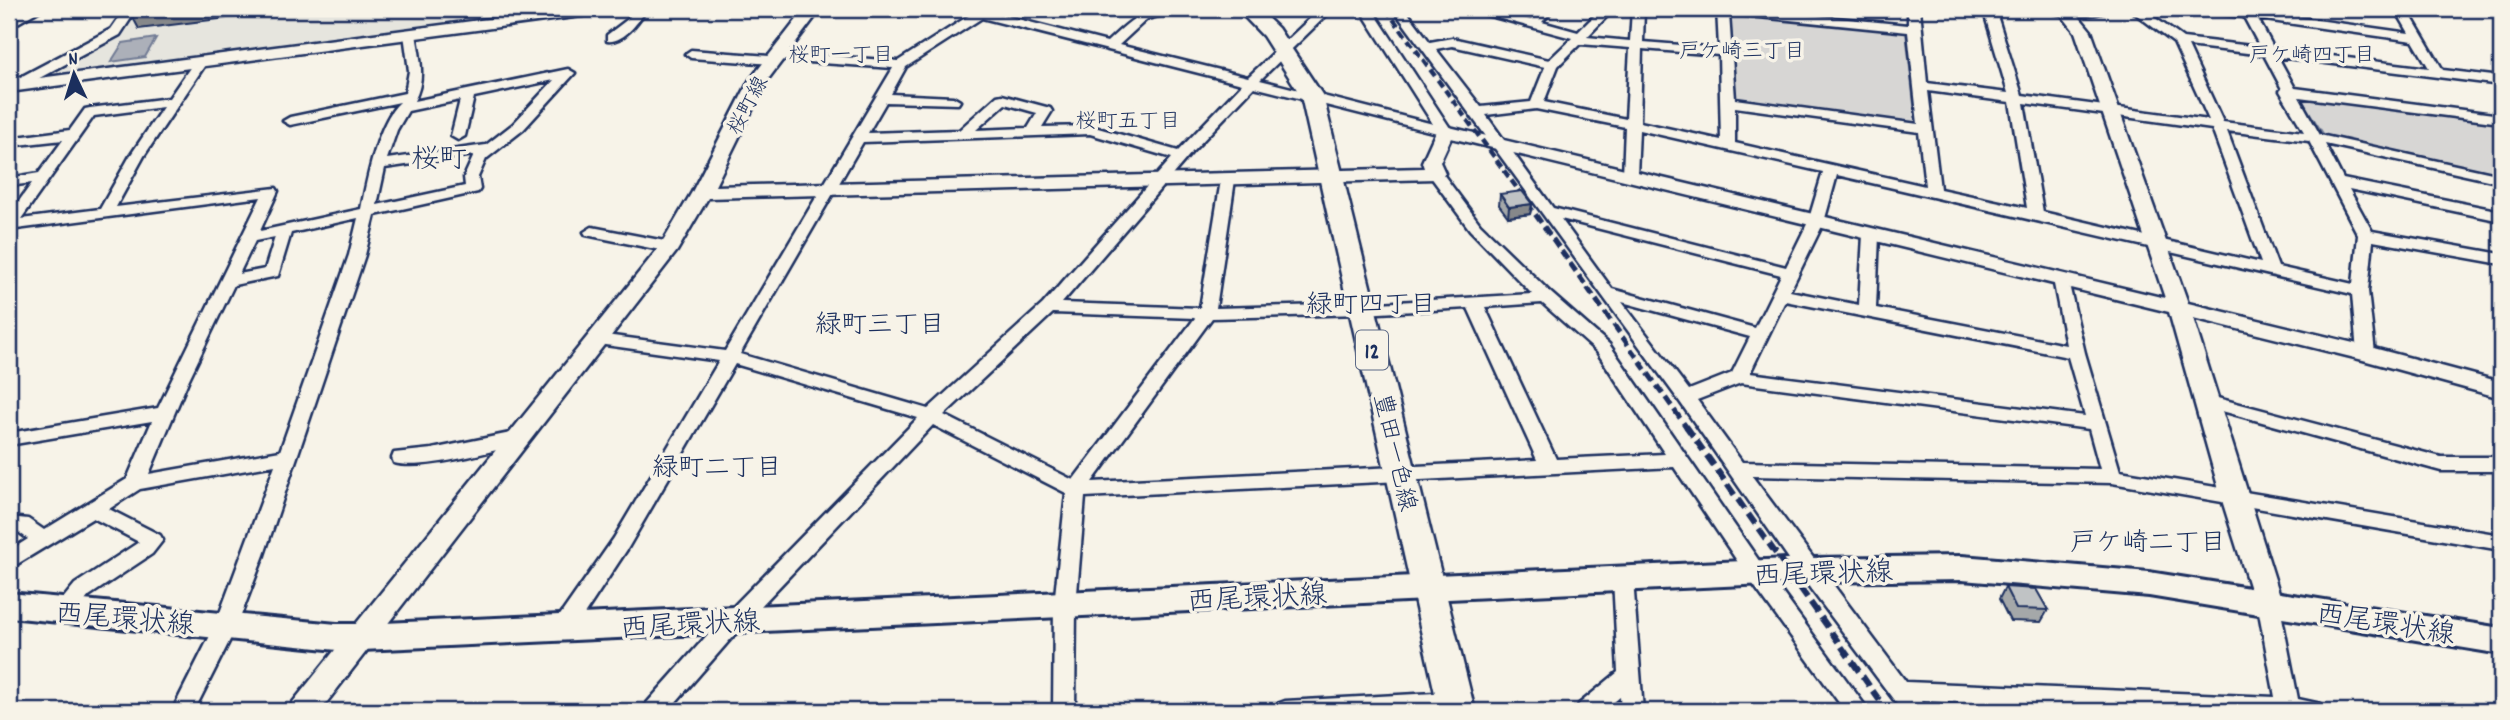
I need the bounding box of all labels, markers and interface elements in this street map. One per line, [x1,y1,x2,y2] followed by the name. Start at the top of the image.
[38,38,108,108] north arrow
[1679,38,1805,68] district label: 戸ケ崎三丁目
[789,42,894,72] district label: 桜町一丁目
[2249,42,2375,72] district label: 戸ケ崎四丁目
[67,47,79,74] text: N
[722,72,778,141] street label: 桜町線
[1076,108,1181,138] district label: 桜町五丁目
[411,142,467,182] district label: 桜町
[1306,288,1436,325] district label: 緑町四丁目
[815,308,945,345] district label: 緑町三丁目
[1356,330,1388,370] road number: 12
[1363,390,1423,515] street label: 豊田一色線
[652,451,782,488] district label: 緑町二丁目
[2070,526,2226,563] district label: 戸ケ崎二丁目
[1753,555,1894,599] street label: 西尾環状線
[1186,577,1328,625] street label: 西尾環状線
[53,596,196,648] street label: 西尾環状線
[2313,596,2457,658] street label: 西尾環状線
[619,604,761,652] street label: 西尾環状線

